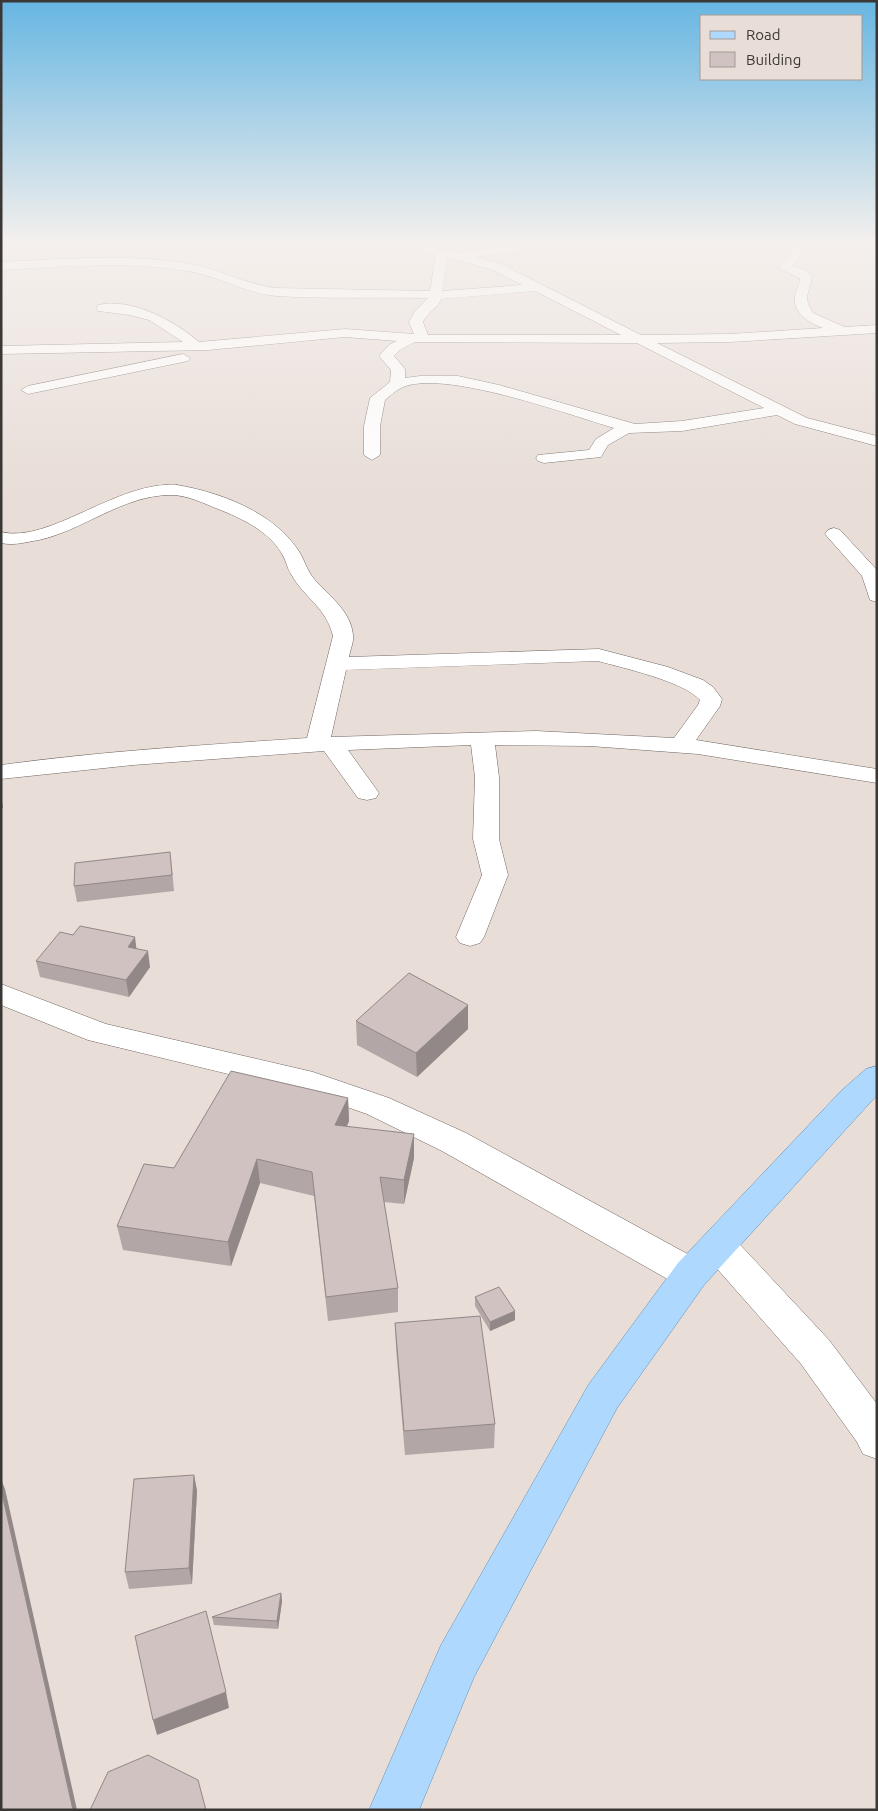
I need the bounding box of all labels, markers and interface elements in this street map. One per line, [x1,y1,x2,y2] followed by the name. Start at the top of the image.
[700,15,863,80] legend
[746,26,781,43] text: Road
[746,51,801,68] text: Building

